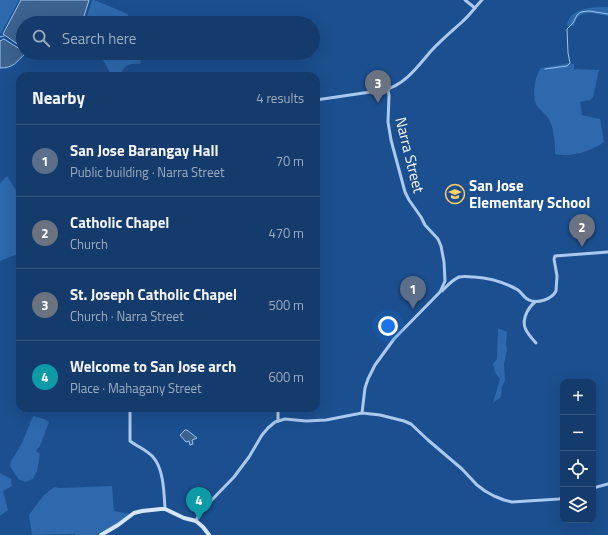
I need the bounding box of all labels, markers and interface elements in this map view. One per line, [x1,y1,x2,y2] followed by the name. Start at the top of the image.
[16,16,320,60] search box
[30,27,52,49] icon: search
[62,27,136,50] text: Search here
[365,70,391,103] pin: 3
[32,85,85,111] text: Nearby
[256,88,304,108] text: 4 results
[389,115,431,196] street label: Narra Street
[70,139,219,162] text: San Jose Barangay Hall
[41,151,49,171] text: 1
[276,151,304,171] text: 70 m
[70,162,225,182] text: Public building · Narra Street
[469,174,590,214] place label: San Jose Elementary School
[444,183,466,205] school or university icon: San Jose Elementary School
[70,211,169,234] text: Catholic Chapel
[569,214,595,247] pin: 2
[41,223,49,243] text: 2
[268,223,304,243] text: 470 m
[70,234,108,254] text: Church
[400,276,426,309] pin: 1
[70,283,237,306] text: St. Joseph Catholic Chapel
[41,295,49,315] text: 3
[268,295,304,315] text: 500 m
[70,306,184,326] text: Church · Narra Street
[378,316,398,336] your location
[70,355,236,378] text: Welcome to San Jose arch
[41,367,49,387] text: 4
[268,367,304,387] text: 600 m
[70,378,202,398] text: Place · Mahagany Street
[560,379,596,523] map controls
[560,379,596,415] button: +
[560,415,596,451] button: −
[560,451,596,487] button: locate
[186,487,212,520] pin: 4
[560,487,596,523] button: layers

